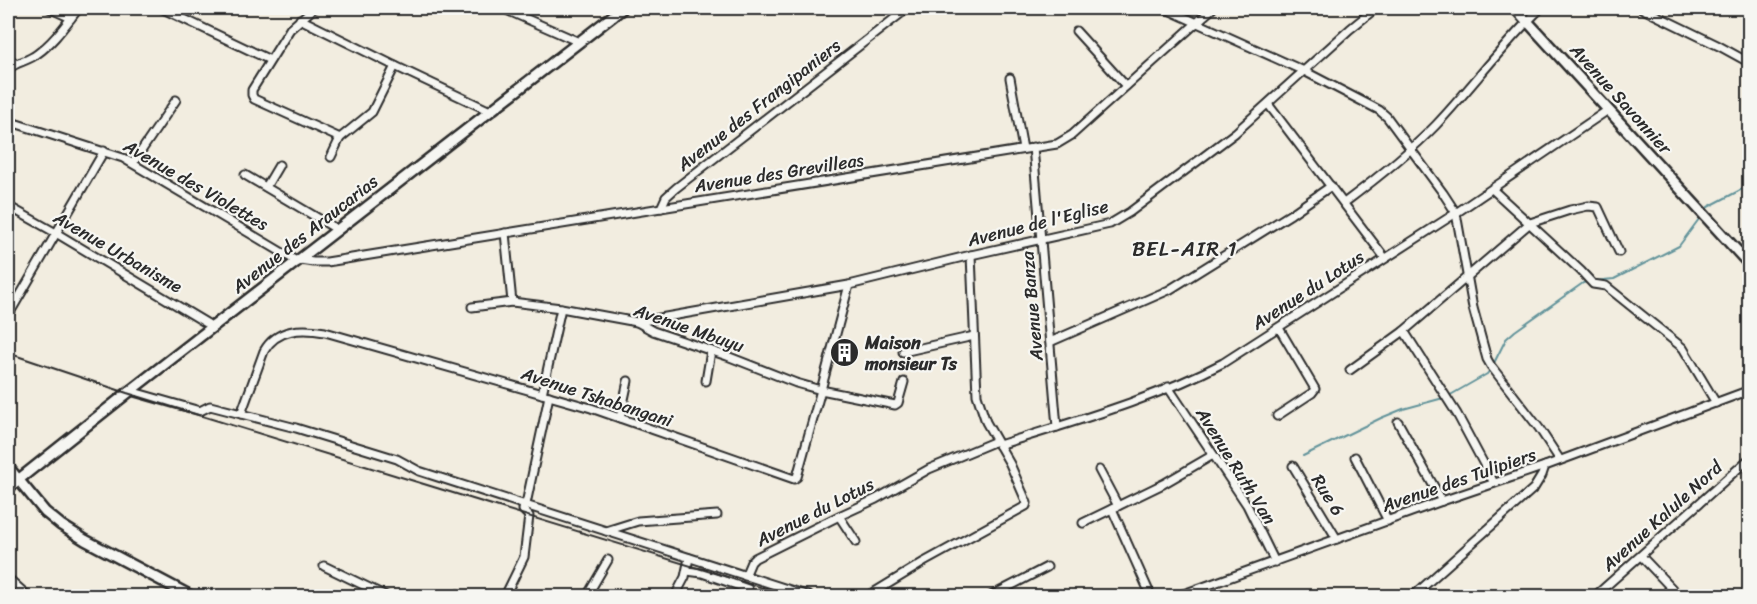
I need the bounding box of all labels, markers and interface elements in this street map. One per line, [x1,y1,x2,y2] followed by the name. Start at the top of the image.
[669,30,849,180] street label: Avenue des Frangipaniers
[1561,35,1681,163] street label: Avenue Savonnier
[116,130,275,240] street label: Avenue des Violettes
[691,144,867,202] street label: Avenue des Grevilleas
[224,166,386,302] street label: Avenue des Araucarias
[963,190,1112,256] street label: Avenue de l'Eglise
[46,201,189,302] street label: Avenue Urbanisme
[1132,230,1238,268] district label: BEL-AIR 1
[1244,241,1371,339] street label: Avenue du Lotus
[1011,249,1053,363] street label: Avenue Banza
[628,294,749,362] street label: Avenue Mbuyu
[864,327,958,380] place label: Maison monsieur Ts
[828,337,860,369] building icon: Maison monsieur Ts
[516,357,678,437] street label: Avenue Tshabangani
[1187,400,1285,531] street label: Avenue Ruth Van
[1377,438,1541,522] street label: Avenue des Tulipiers
[1593,452,1731,580] street label: Avenue Kalule Nord
[749,468,880,556] street label: Avenue du Lotus
[1303,468,1353,522] street label: Rue 6

